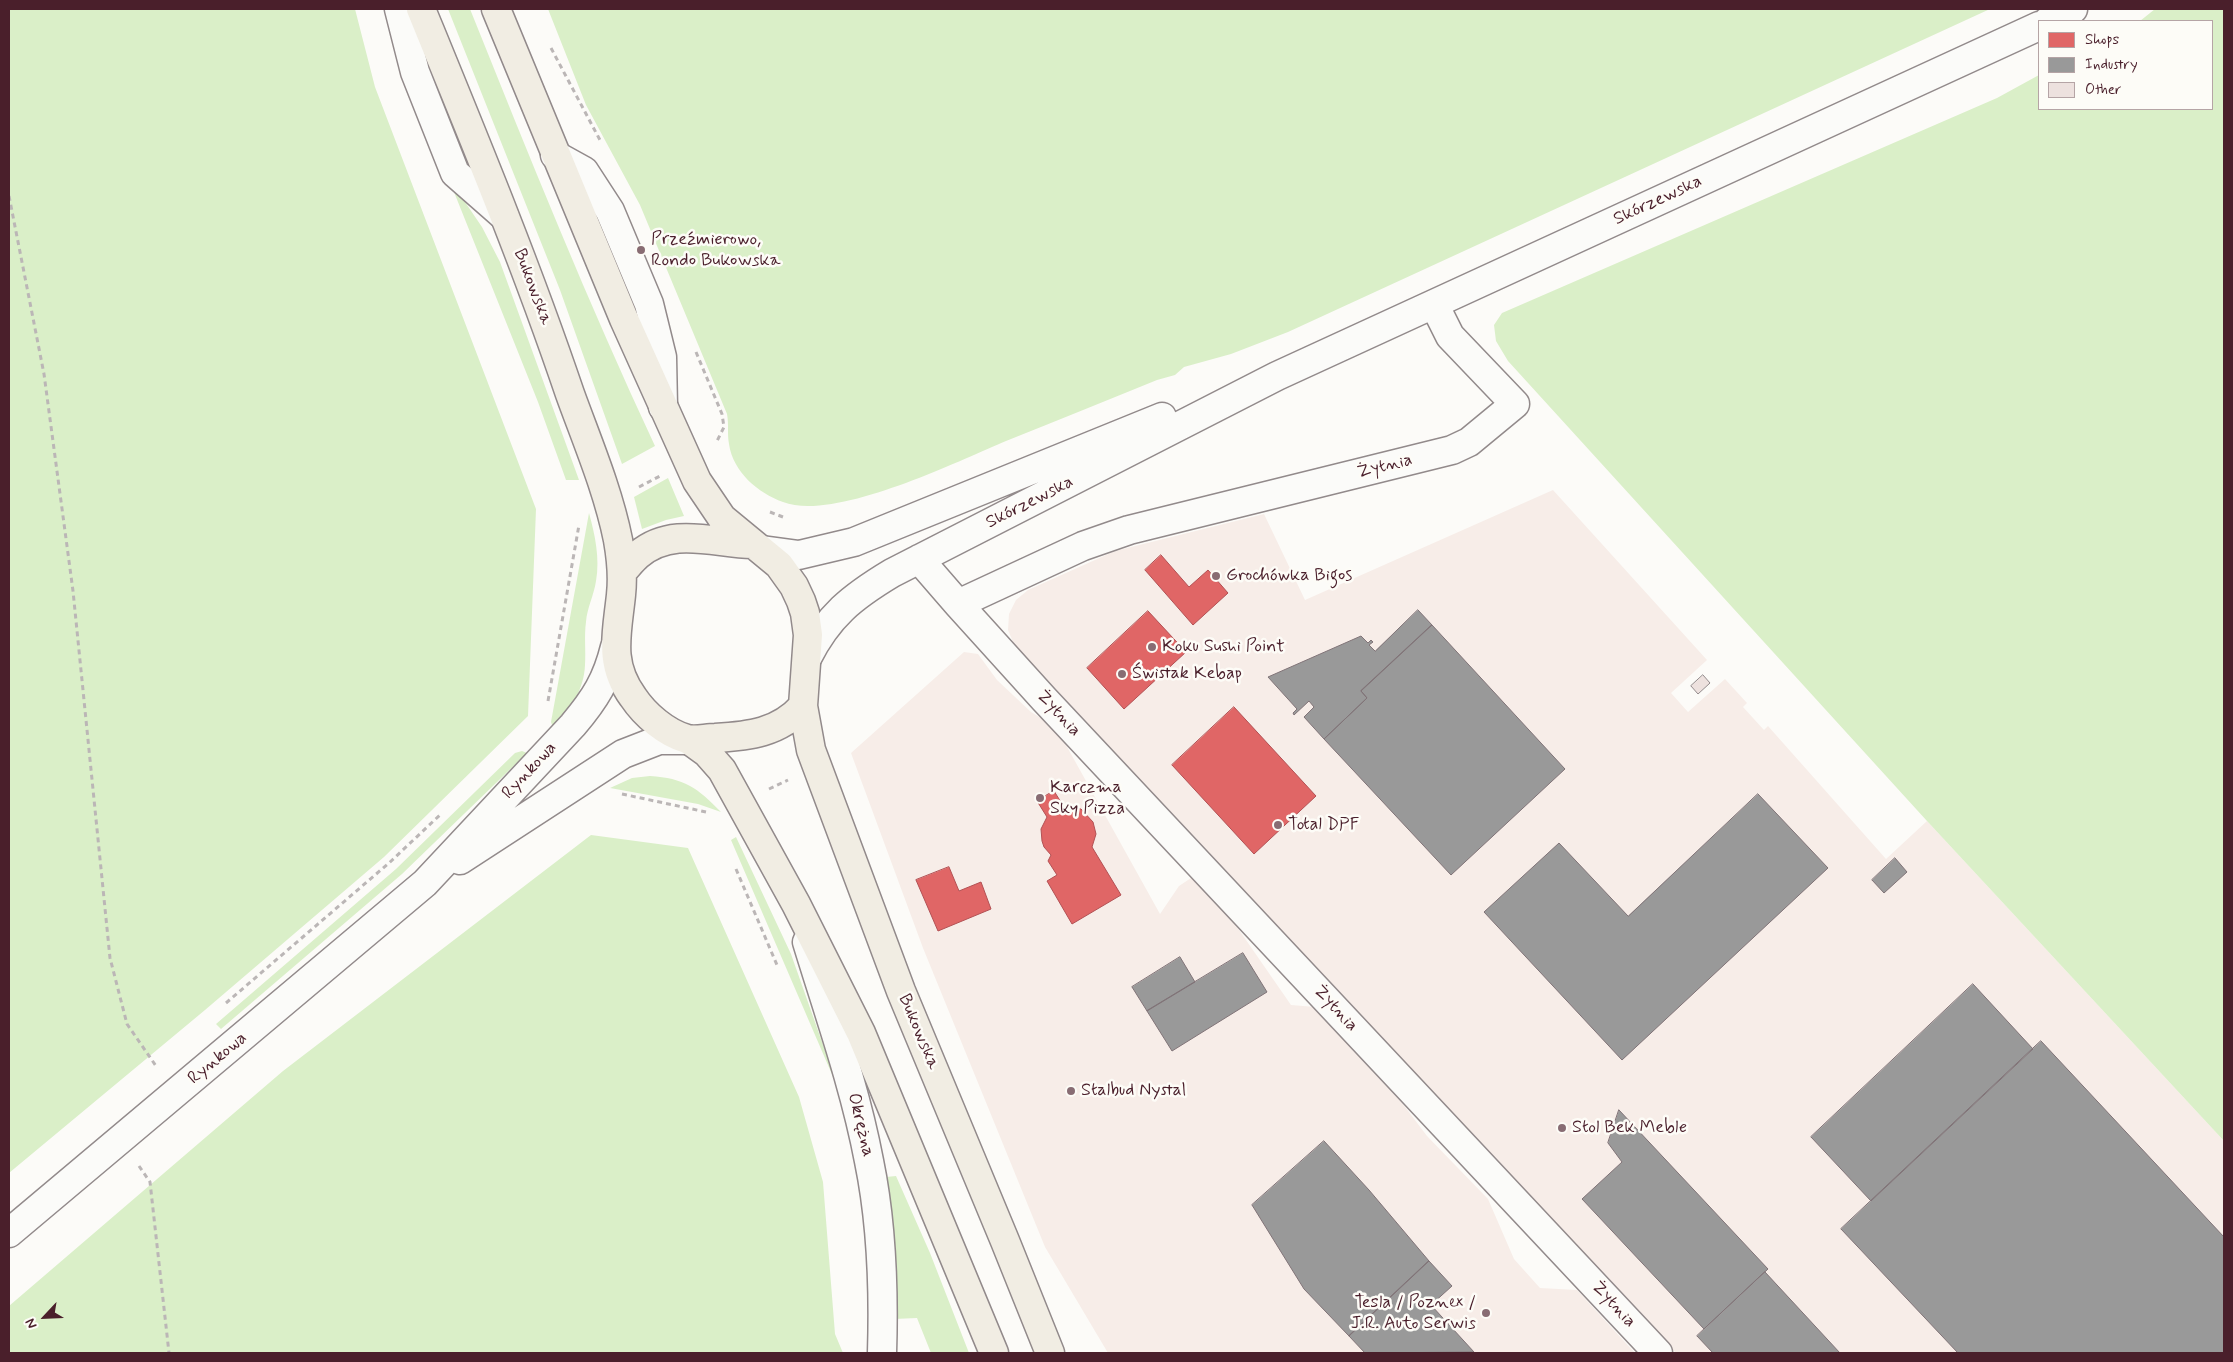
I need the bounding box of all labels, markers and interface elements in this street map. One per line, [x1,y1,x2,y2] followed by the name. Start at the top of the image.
[2038,20,2213,110] legend
[2085,30,2119,50] text: Shops
[2085,55,2138,75] text: Industry
[2085,80,2121,100] text: Other
[1610,171,1706,231] street label: Skórzewska
[651,229,781,272] place label: Przeźmierowo, Rondo Bukowska
[635,244,647,256] marker: Przeźmierowo, Rondo Bukowska
[508,246,556,328] street label: Bukowska
[1355,450,1415,484] street label: Żytnia
[983,472,1077,534] street label: Skórzewska
[1226,565,1352,587] place label: Grochówka Bigos
[1210,570,1222,582] marker: Grochówka Bigos
[1162,636,1285,658] place label: Koku Sushi Point
[1146,641,1158,653] marker: Koku Sushi Point
[1132,663,1242,685] place label: Świstak Kebap
[1116,668,1128,680] marker: Świstak Kebap
[1031,686,1085,742] street label: Żytnia
[498,738,562,804] street label: Rynkowa
[1050,777,1125,820] place label: Karczma Sky Pizza
[1034,792,1046,804] marker: Karczma Sky Pizza
[1288,814,1359,836] place label: Total DPF
[1272,819,1284,831] marker: Total DPF
[1308,981,1362,1037] street label: Żytnia
[893,991,943,1073] street label: Bukowska
[184,1028,252,1090] street label: Rynkowa
[1081,1080,1186,1102] place label: Stalbud Nystal
[1065,1085,1077,1097] marker: Stalbud Nystal
[842,1091,878,1159] street label: Okrężna
[1572,1117,1687,1139] place label: Stol Bek Meble
[1556,1122,1568,1134] marker: Stol Bek Meble
[1586,1277,1640,1333] street label: Żytnia
[20,1292,70,1342] north arrow
[1351,1292,1476,1335] place label: Tesla / Poznex / J.R. Auto Serwis
[1480,1307,1492,1319] marker: Tesla / Poznex / J.R. Auto Serwis
[21,1315,42,1331] text: N

